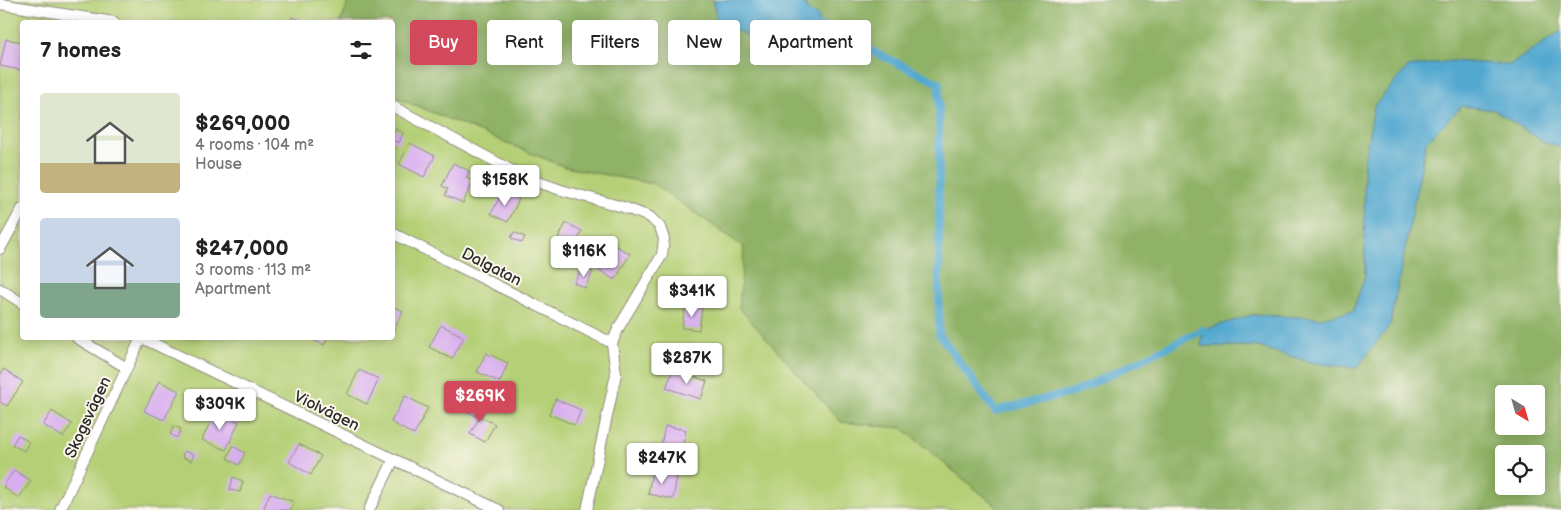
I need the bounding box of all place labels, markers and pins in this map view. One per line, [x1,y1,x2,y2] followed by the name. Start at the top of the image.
[470,164,540,207] pin: $158K
[549,236,619,278] pin: $116K
[657,276,727,318] pin: $341K
[652,342,722,385] pin: $287K
[445,380,515,423] pin: $269K
[185,388,255,431] pin: $309K
[627,442,697,485] pin: $247K

